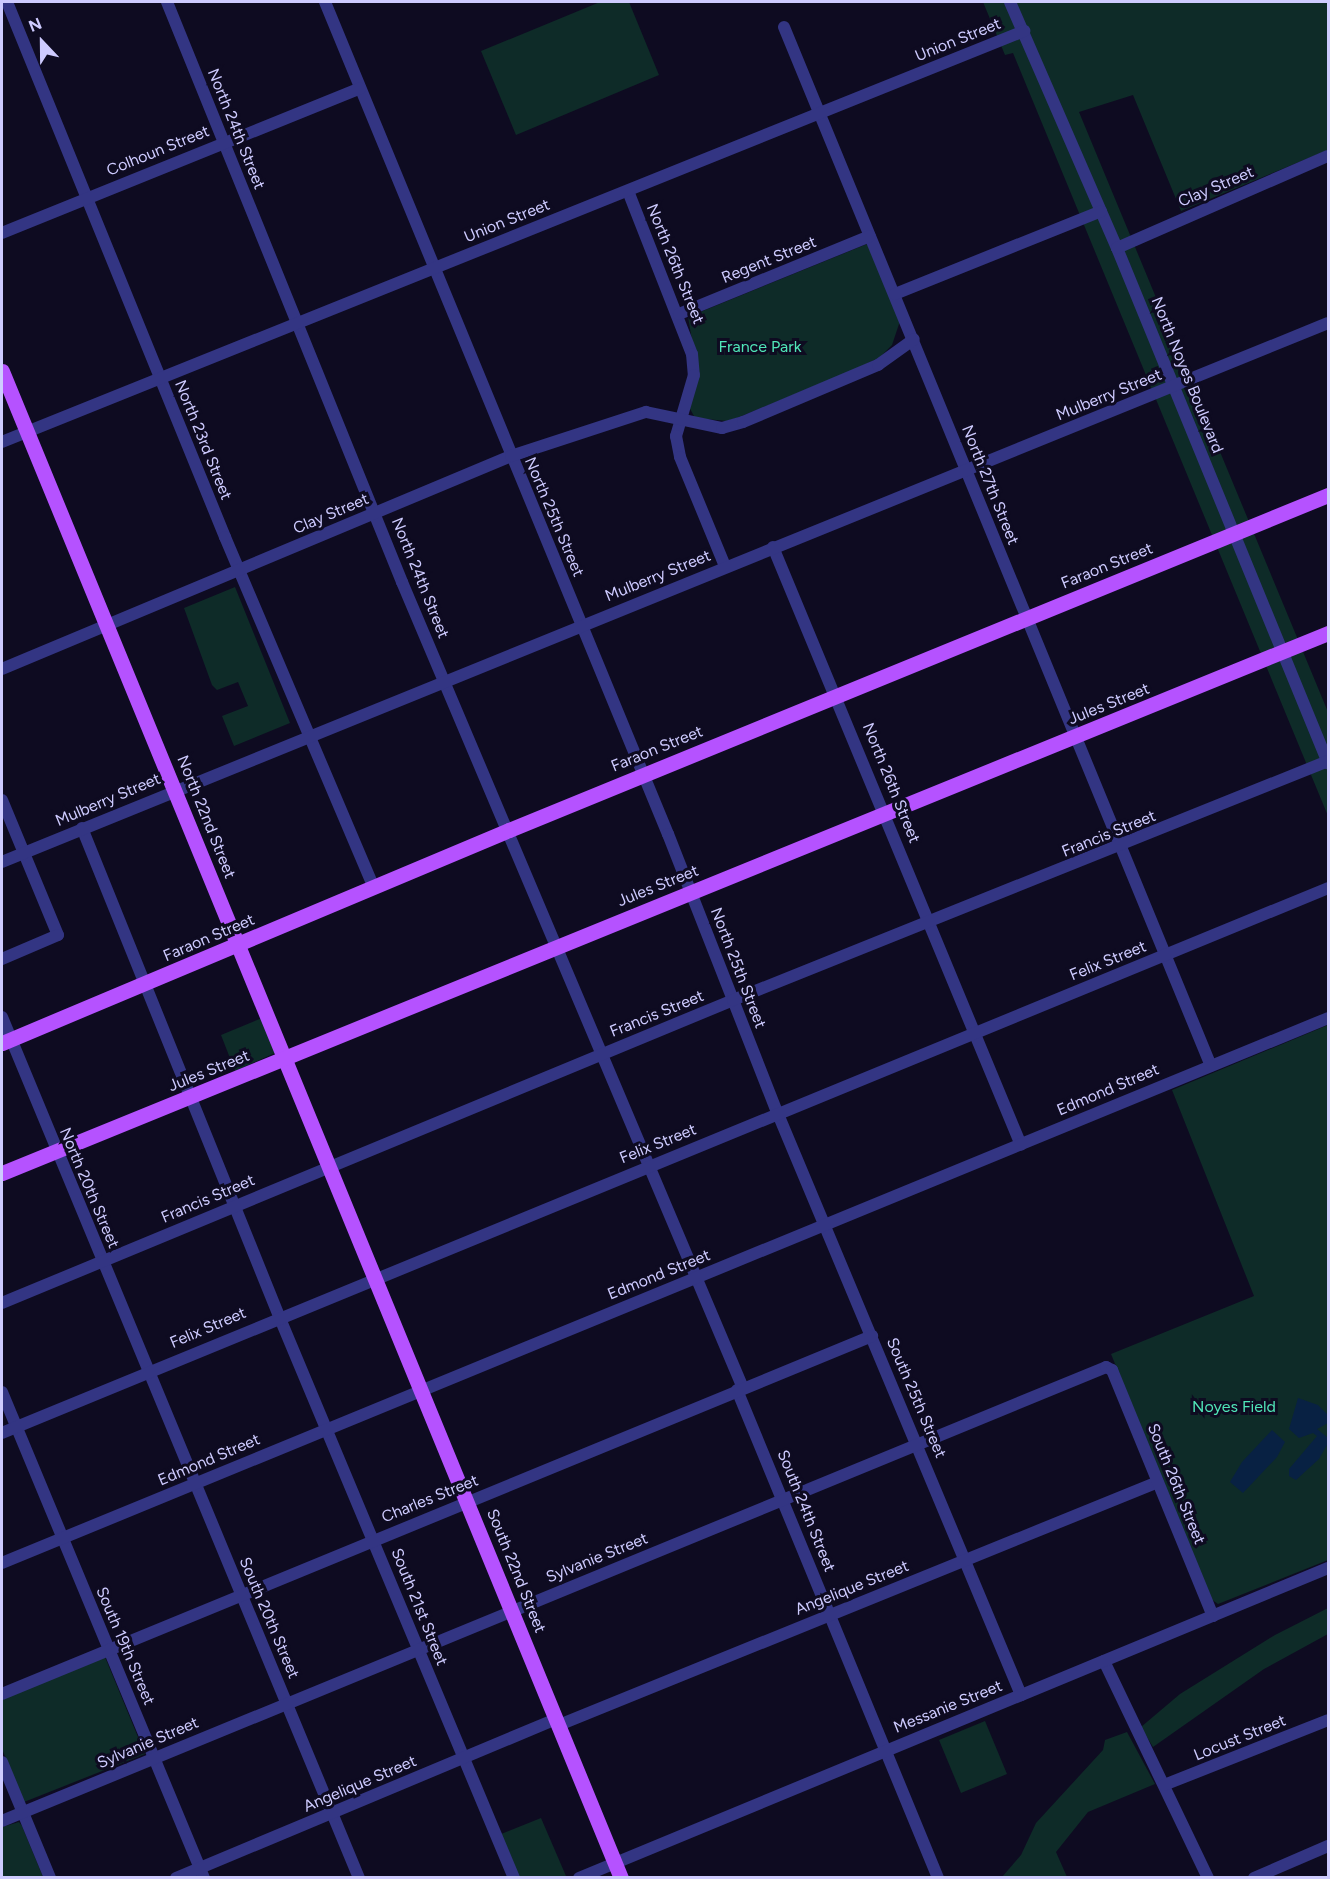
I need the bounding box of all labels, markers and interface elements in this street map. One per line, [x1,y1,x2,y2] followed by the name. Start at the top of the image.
[12,12,72,72] north arrow
[26,14,44,36] text: N
[912,14,1004,66] street label: Union Street
[203,66,269,192] street label: North 24th Street
[104,122,212,180] street label: Colhoun Street
[1175,162,1257,212] street label: Clay Street
[461,195,553,247] street label: Union Street
[642,201,708,327] street label: North 26th Street
[719,232,819,288] street label: Regent Street
[1147,294,1227,456] street label: North Noyes Boulevard
[719,337,801,357] park label: France Park
[1053,365,1165,425] street label: Mulberry Street
[170,377,236,503] street label: North 23rd Street
[957,422,1023,548] street label: North 27th Street
[520,454,588,580] street label: North 25th Street
[290,489,372,539] street label: Clay Street
[387,515,453,641] street label: North 24th Street
[1058,539,1156,593] street label: Faraon Street
[602,546,714,606] street label: Mulberry Street
[1066,679,1152,729] street label: Jules Street
[858,720,924,846] street label: North 26th Street
[608,722,706,776] street label: Faraon Street
[173,753,239,881] street label: North 22nd Street
[53,769,163,831] street label: Mulberry Street
[1059,806,1159,862] street label: Francis Street
[615,861,701,911] street label: Jules Street
[706,905,770,1031] street label: North 25th Street
[160,910,258,966] street label: Faraon Street
[1067,937,1149,985] street label: Felix Street
[607,986,707,1042] street label: Francis Street
[166,1046,252,1096] street label: Jules Street
[1054,1060,1162,1120] street label: Edmond Street
[617,1120,699,1168] street label: Felix Street
[55,1125,123,1251] street label: North 20th Street
[158,1171,258,1227] street label: Francis Street
[605,1246,713,1304] street label: Edmond Street
[167,1303,249,1353] street label: Felix Street
[882,1335,950,1461] street label: South 25th Street
[1192,1397,1276,1417] park label: Noyes Field
[1143,1421,1209,1547] street label: South 26th Street
[155,1430,263,1490] street label: Edmond Street
[773,1447,839,1575] street label: South 24th Street
[379,1471,481,1527] street label: Charles Street
[482,1506,550,1636] street label: South 22nd Street
[543,1529,651,1587] street label: Sylvanie Street
[387,1546,451,1668] street label: South 21st Street
[235,1554,303,1682] street label: South 20th Street
[792,1556,912,1620] street label: Angelique Street
[91,1584,159,1708] street label: South 19th Street
[891,1676,1005,1738] street label: Messanie Street
[1191,1711,1289,1765] street label: Locust Street
[94,1713,202,1773] street label: Sylvanie Street
[301,1752,419,1816] street label: Angelique Street

